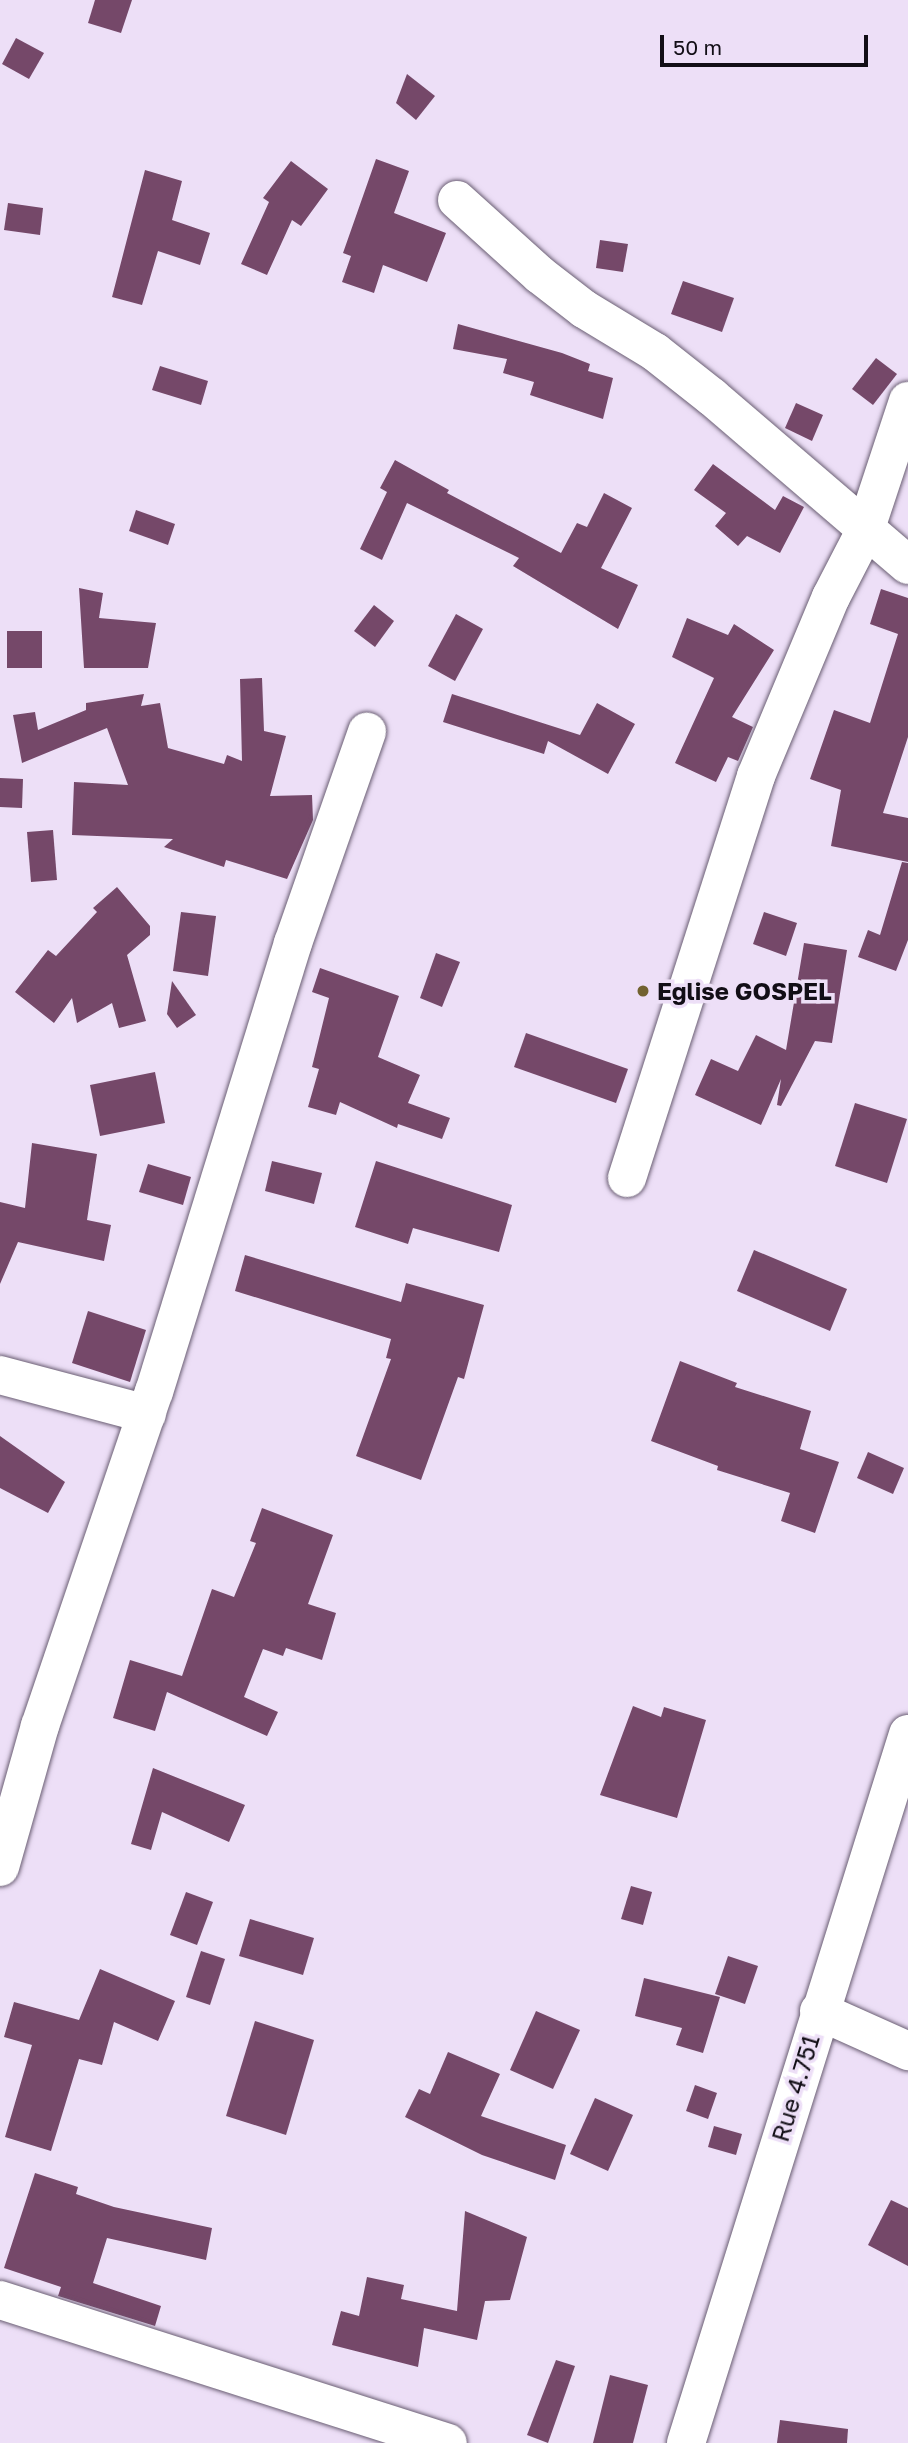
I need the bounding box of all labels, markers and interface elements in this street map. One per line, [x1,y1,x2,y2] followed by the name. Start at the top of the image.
[663,21,871,65] scale bar
[673,34,722,60] text: 50 m
[657,977,832,1005] place label: Eglise GOSPEL
[635,983,651,999] marker: Eglise GOSPEL
[765,2031,825,2145] street label: Rue 4.751

